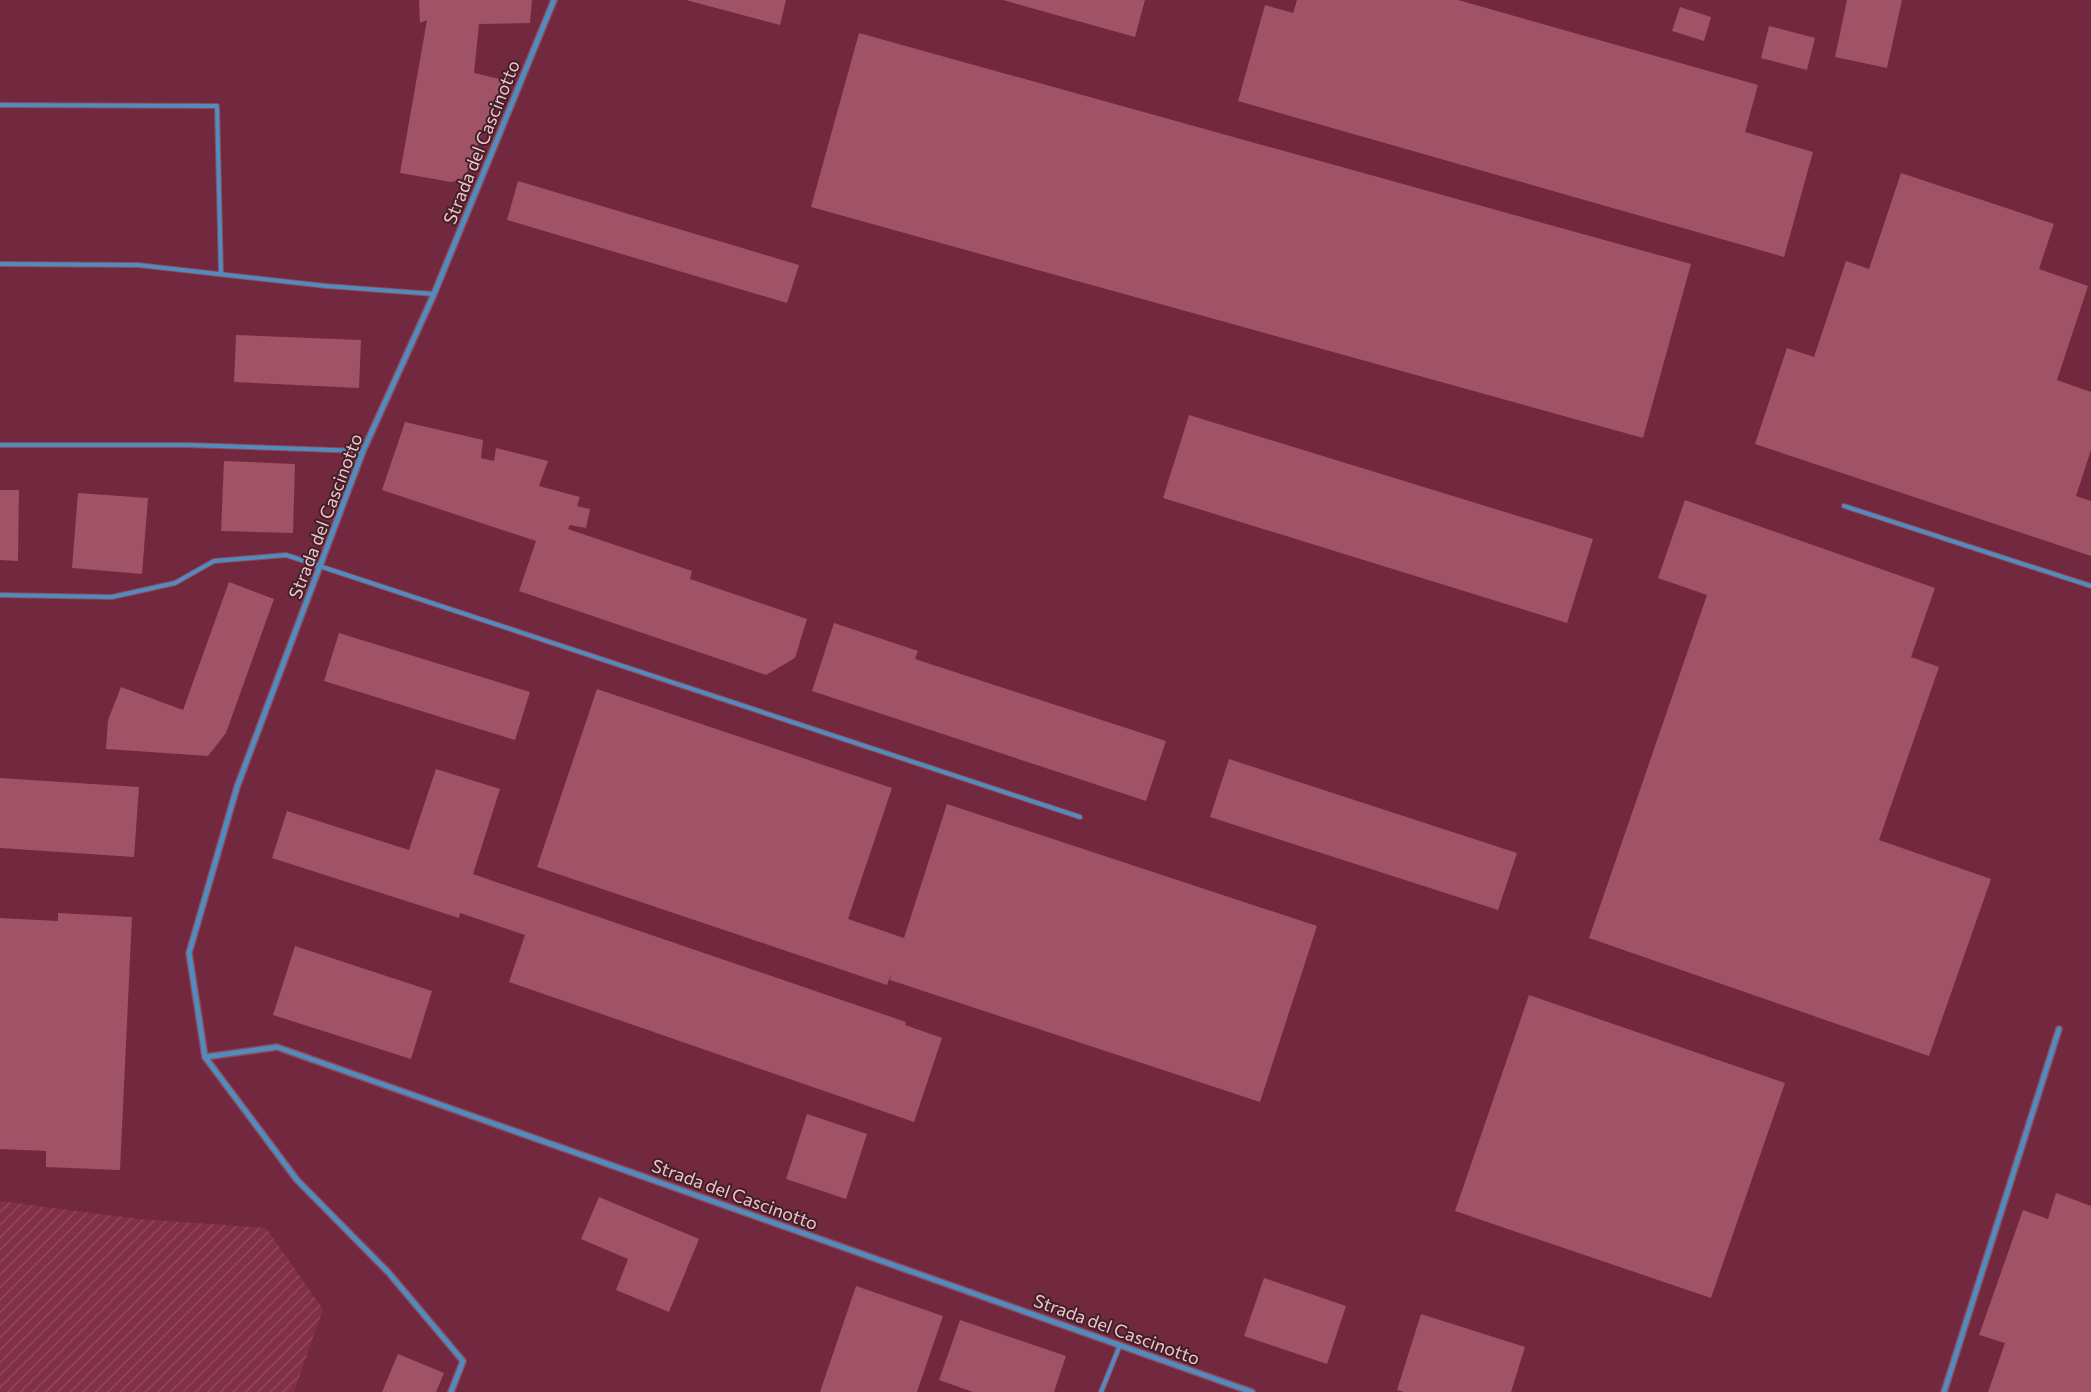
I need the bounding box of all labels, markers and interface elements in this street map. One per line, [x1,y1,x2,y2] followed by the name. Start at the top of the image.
[438,57,524,227] street label: Strada del Cascinotto
[283,430,367,602] street label: Strada del Cascinotto
[649,1154,821,1234] street label: Strada del Cascinotto
[1031,1289,1203,1369] street label: Strada del Cascinotto

